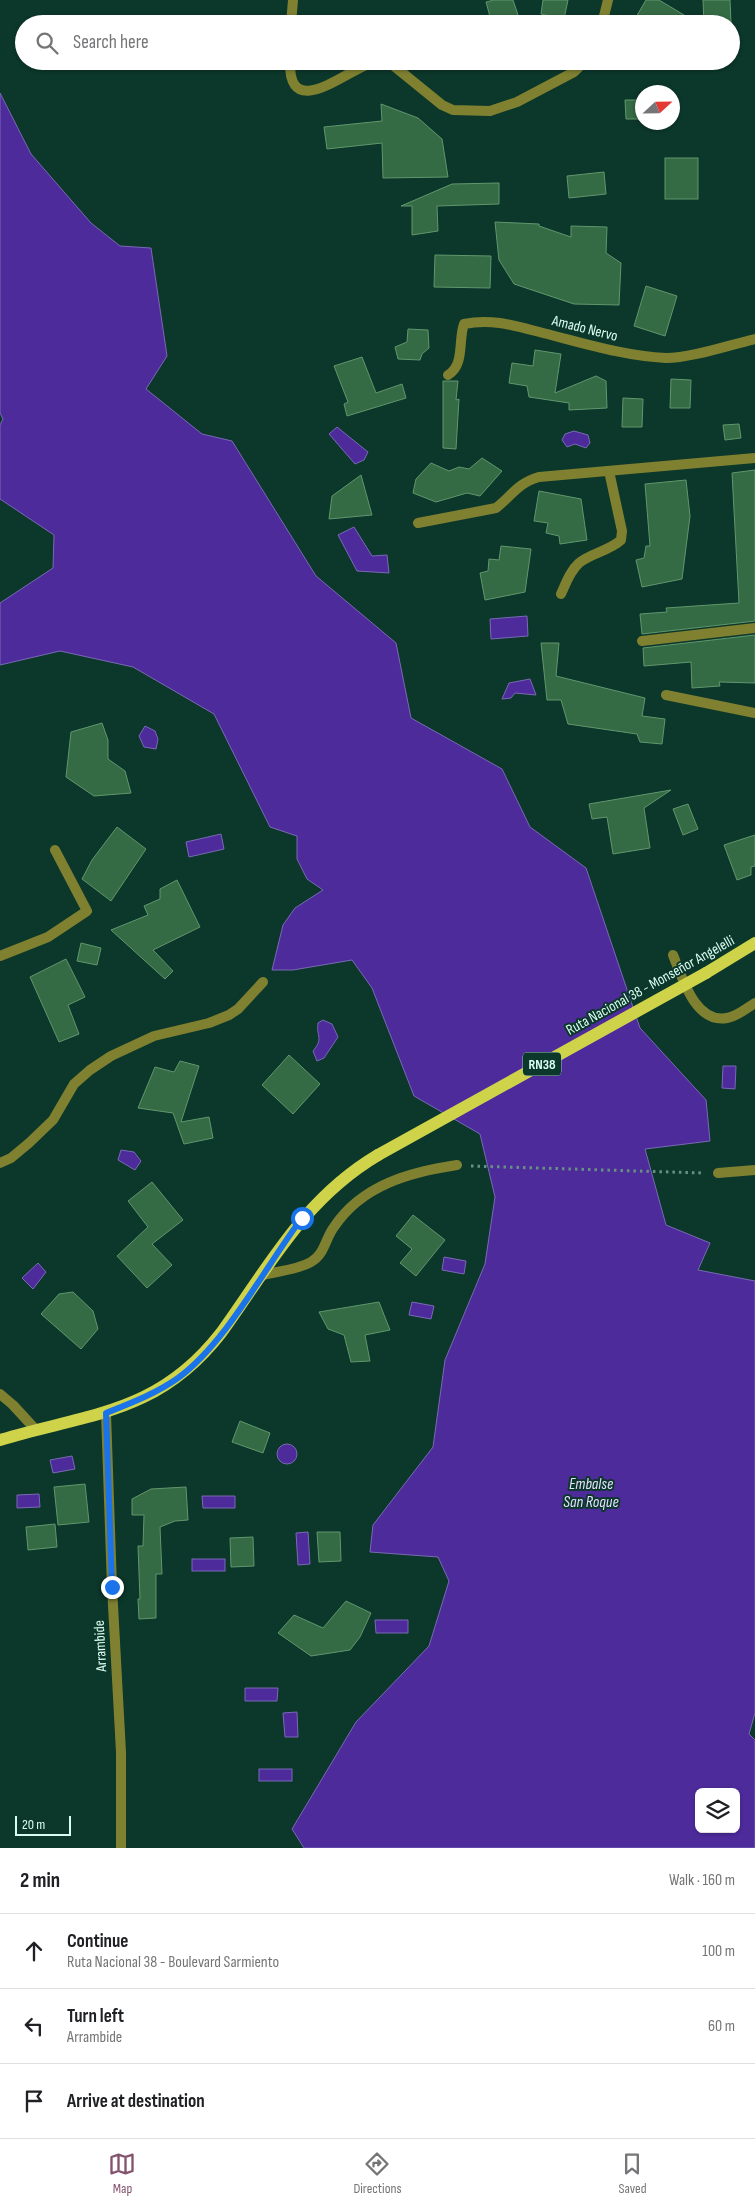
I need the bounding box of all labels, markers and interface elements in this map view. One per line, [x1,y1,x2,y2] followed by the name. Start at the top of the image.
[15,15,740,70] search box
[33,29,61,57] icon: search
[73,31,149,54] text: Search here
[635,85,680,130] north arrow
[549,311,620,346] street label: Amado Nervo
[563,931,738,1040] street label: Ruta Nacional 38 - Monseñor Angelelli
[523,1052,561,1076] road number: RN38
[291,1207,314,1230] route start
[563,1475,619,1512] water label: Embalse San Roque
[101,1576,124,1599] route end
[90,1620,111,1673] street label: Arrambide
[695,1788,740,1833] map controls
[695,1788,740,1833] button: layers
[15,1813,71,1836] scale bar
[22,1816,45,1833] text: 20 m
[20,1868,60,1893] text: 2 min
[669,1871,735,1890] text: Walk · 160 m
[67,1930,128,1953] text: Continue
[20,1937,48,1965] icon: ahead
[702,1942,735,1961] text: 100 m
[67,1953,279,1972] text: Ruta Nacional 38 - Boulevard Sarmiento
[67,2005,124,2028] text: Turn left
[20,2012,48,2040] icon: left
[708,2017,735,2036] text: 60 m
[67,2028,122,2047] text: Arrambide
[20,2087,48,2115] icon: arrive
[67,2090,205,2113] text: Arrive at destination
[108,2150,136,2197] tab: Map
[353,2150,402,2197] tab: Directions
[618,2150,647,2197] tab: Saved

